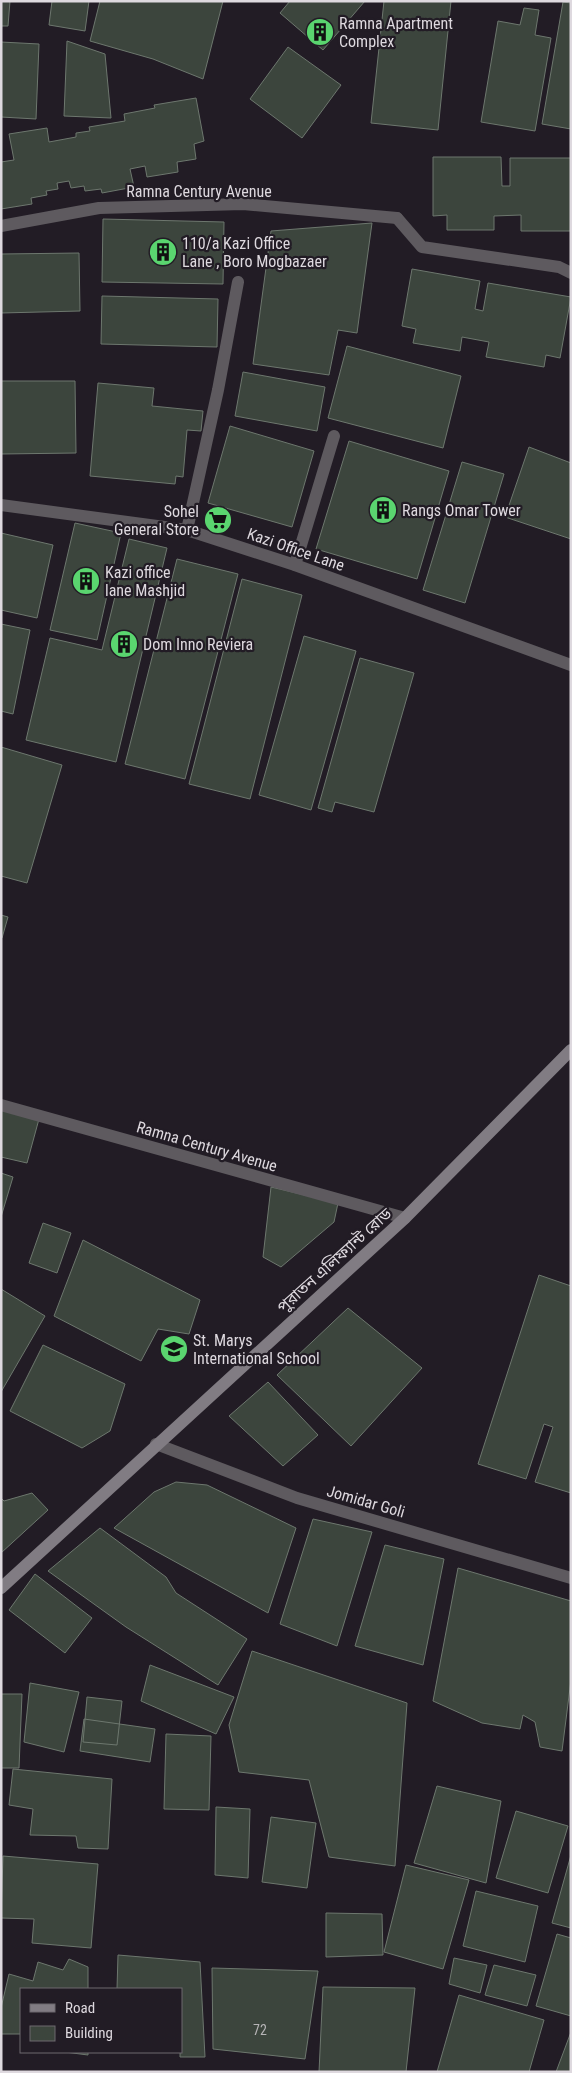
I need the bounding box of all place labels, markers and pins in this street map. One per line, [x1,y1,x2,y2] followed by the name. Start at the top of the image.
[339,14,453,51] place label: Ramna Apartment Complex
[305,17,335,47] building icon: Ramna Apartment Complex
[182,234,327,271] place label: 110/a Kazi Office Lane , Boro Mogbazaer
[148,237,178,267] building icon: 110/a Kazi Office Lane , Boro Mogbazaer
[368,495,398,525] building icon: Rangs Omar Tower
[402,501,521,520] place label: Rangs Omar Tower
[114,502,199,539] place label: Sohel General Store
[203,505,233,535] supermarket icon: Sohel General Store
[105,563,185,600] place label: Kazi office lane Mashjid
[71,566,101,596] building icon: Kazi office lane Mashjid
[109,629,139,659] building icon: Dom Inno Reviera
[143,635,253,654] place label: Dom Inno Reviera
[193,1331,320,1368] place label: St. Marys International School
[159,1334,189,1364] school or university icon: St. Marys International School

